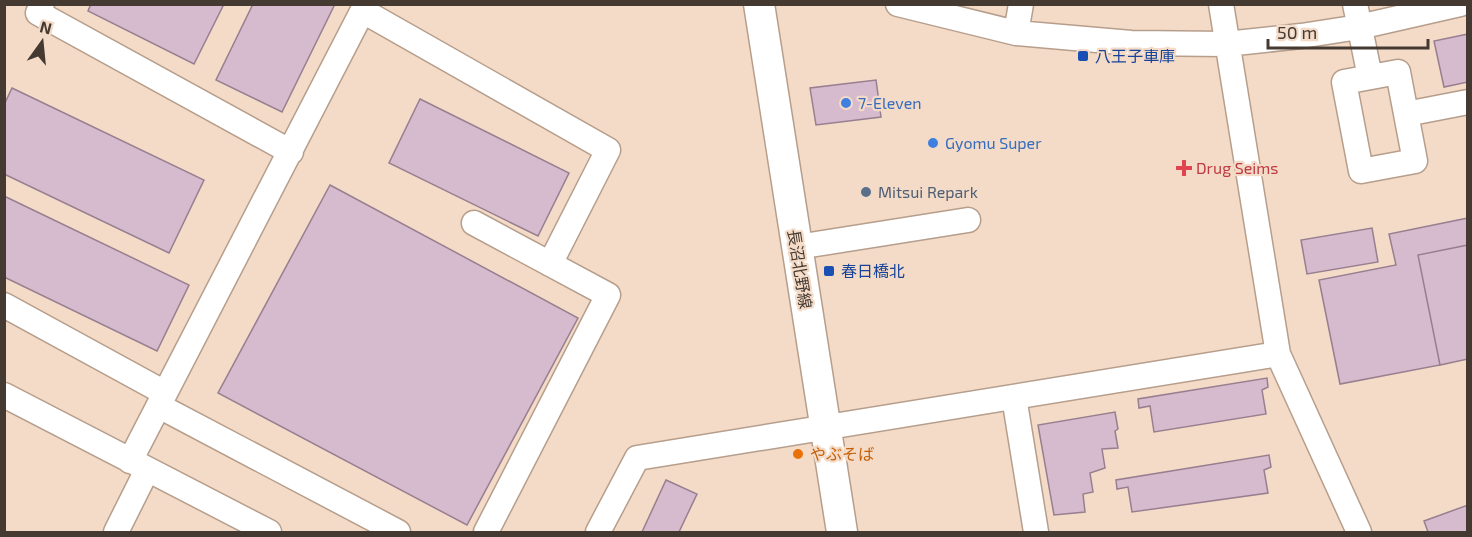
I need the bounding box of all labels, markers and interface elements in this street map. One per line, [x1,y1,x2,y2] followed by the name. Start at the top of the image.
[12,12,72,72] north arrow
[1268,12,1428,50] scale bar
[38,16,54,38] text: N
[1277,21,1317,43] text: 50 m
[1095,46,1175,65] place label: 八王子車庫
[1076,49,1090,63] marker: 八王子車庫
[858,93,922,112] place label: 7-Eleven
[839,96,853,110] marker: 7-Eleven
[945,133,1042,152] place label: Gyomu Super
[926,136,940,150] marker: Gyomu Super
[1196,158,1278,177] place label: Drug Seims
[1177,161,1191,175] marker: Drug Seims
[878,182,978,201] place label: Mitsui Repark
[859,185,873,199] marker: Mitsui Repark
[785,228,816,310] street label: 長沼北野線
[841,261,905,280] place label: 春日橋北
[822,264,836,278] marker: 春日橋北
[810,444,874,463] place label: やぶそば
[791,447,805,461] marker: やぶそば

